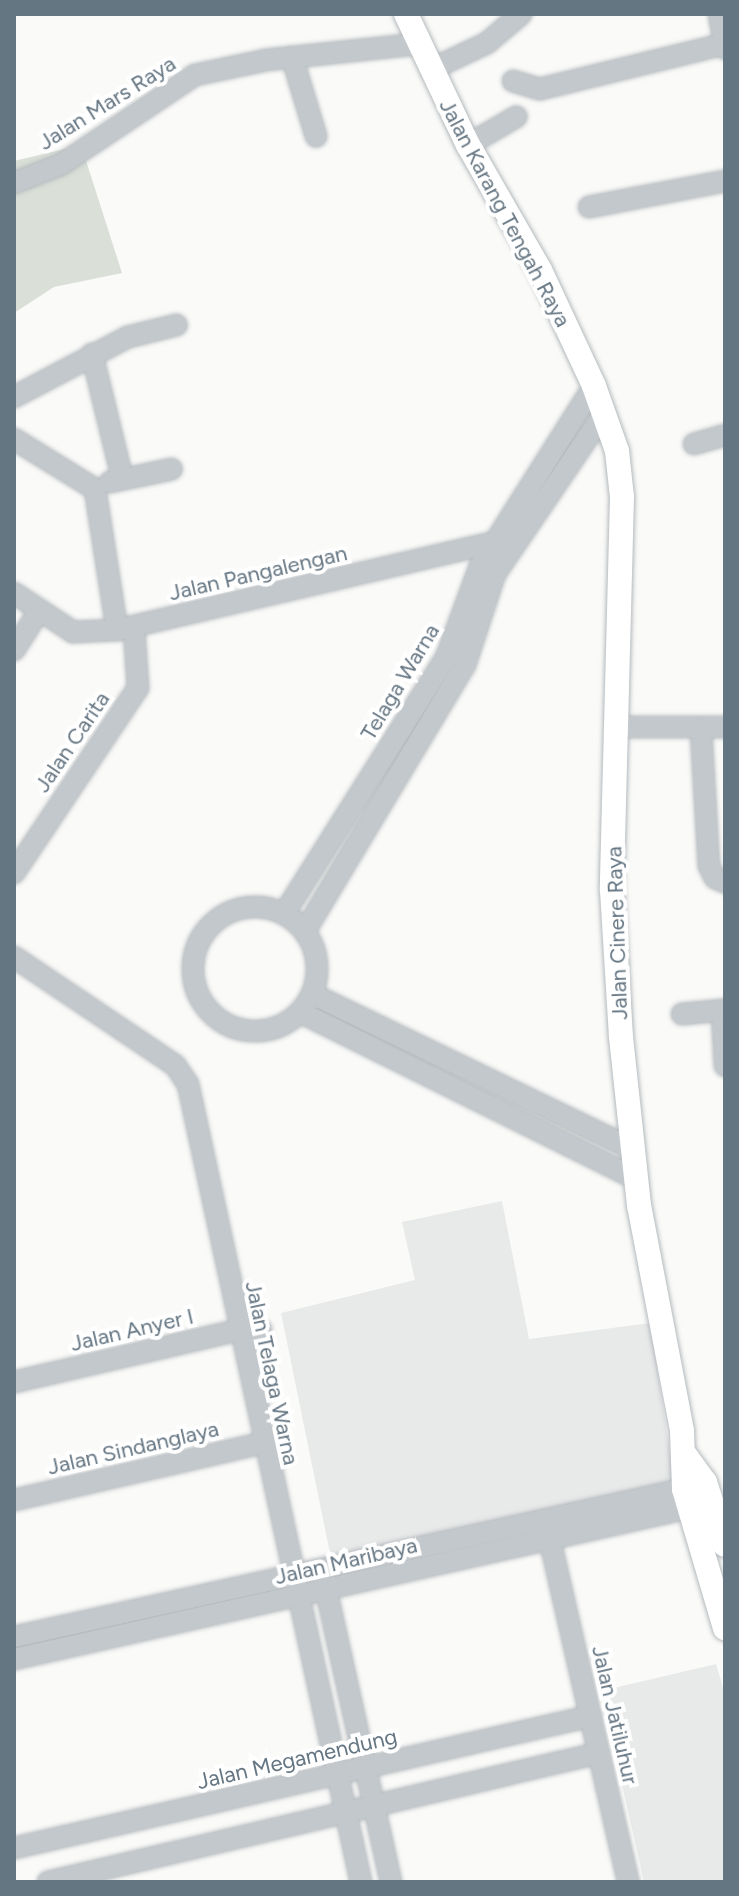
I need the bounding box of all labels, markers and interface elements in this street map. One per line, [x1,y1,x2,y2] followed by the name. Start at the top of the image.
[34,50,180,156] street label: Jalan Mars Raya
[434,95,576,331] street label: Jalan Karang Tengah Raya
[166,540,350,606] street label: Jalan Pangalengan
[355,619,445,745] street label: Telaga Warna
[29,687,115,797] street label: Jalan Carita
[601,846,633,1020] street label: Jalan Cinere Raya
[240,1279,304,1467] street label: Jalan Telaga Warna
[68,1303,196,1357] street label: Jalan Anyer I
[45,1415,221,1481] street label: Jalan Sindanglaya
[272,1532,420,1590] street label: Jalan Maribaya
[586,1643,644,1787] street label: Jalan Jatiluhur
[194,1723,400,1795] street label: Jalan Megamendung

